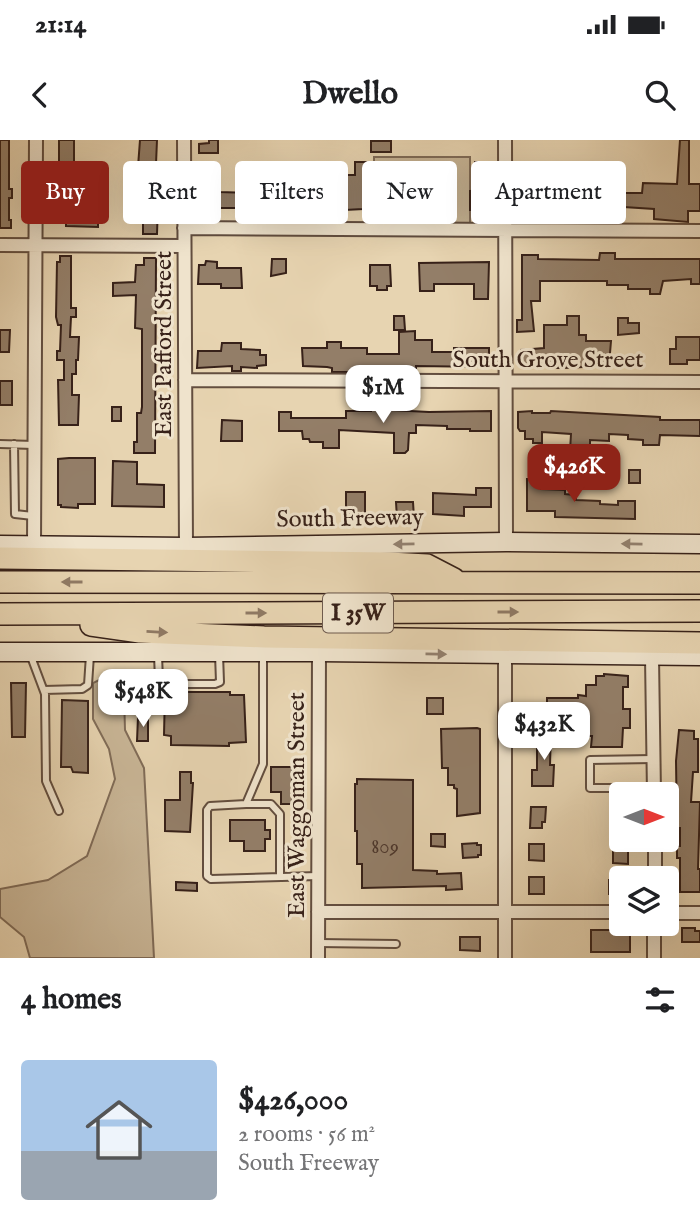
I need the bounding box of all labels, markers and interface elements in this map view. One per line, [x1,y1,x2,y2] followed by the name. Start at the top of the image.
[35,8,86,41] text: 21:14
[302,74,398,115] text: Dwello
[21,76,59,114] icon: back
[641,76,679,114] icon: search
[21,161,109,224] chip: Buy
[123,161,221,224] chip: Rent
[235,161,348,224] chip: Filters
[362,161,457,224] chip: New
[471,161,626,224] chip: Apartment
[149,251,180,437] street label: East Pafford Street
[453,345,643,376] street label: South Grove Street
[349,366,417,425] pin: $1M
[362,373,404,402] text: $1M
[525,444,623,504] pin: $426K
[543,452,605,481] text: $426K
[276,502,424,536] street label: South Freeway
[393,538,415,550] one-way arrow
[621,538,643,549] one-way arrow
[61,576,83,588] one-way arrow
[323,593,393,632] road number: I 35W
[497,606,519,618] one-way arrow
[245,607,267,619] one-way arrow
[146,627,168,638] one-way arrow
[425,648,447,660] one-way arrow
[94,670,192,729] pin: $548K
[114,677,172,706] text: $548K
[282,692,313,918] street label: East Waggoman Street
[495,702,593,762] pin: $432K
[514,710,574,739] text: $432K
[609,782,679,852] north arrow
[609,782,679,936] map controls
[371,834,399,861] house number: 809
[609,866,679,936] button: layers
[21,981,122,1019] text: 4 homes
[641,981,679,1019] icon: filters
[238,1082,348,1120] text: $426,000
[77,1088,161,1172] icon: home
[238,1120,375,1149] text: 2 rooms · 56 m²
[238,1149,379,1178] text: South Freeway

